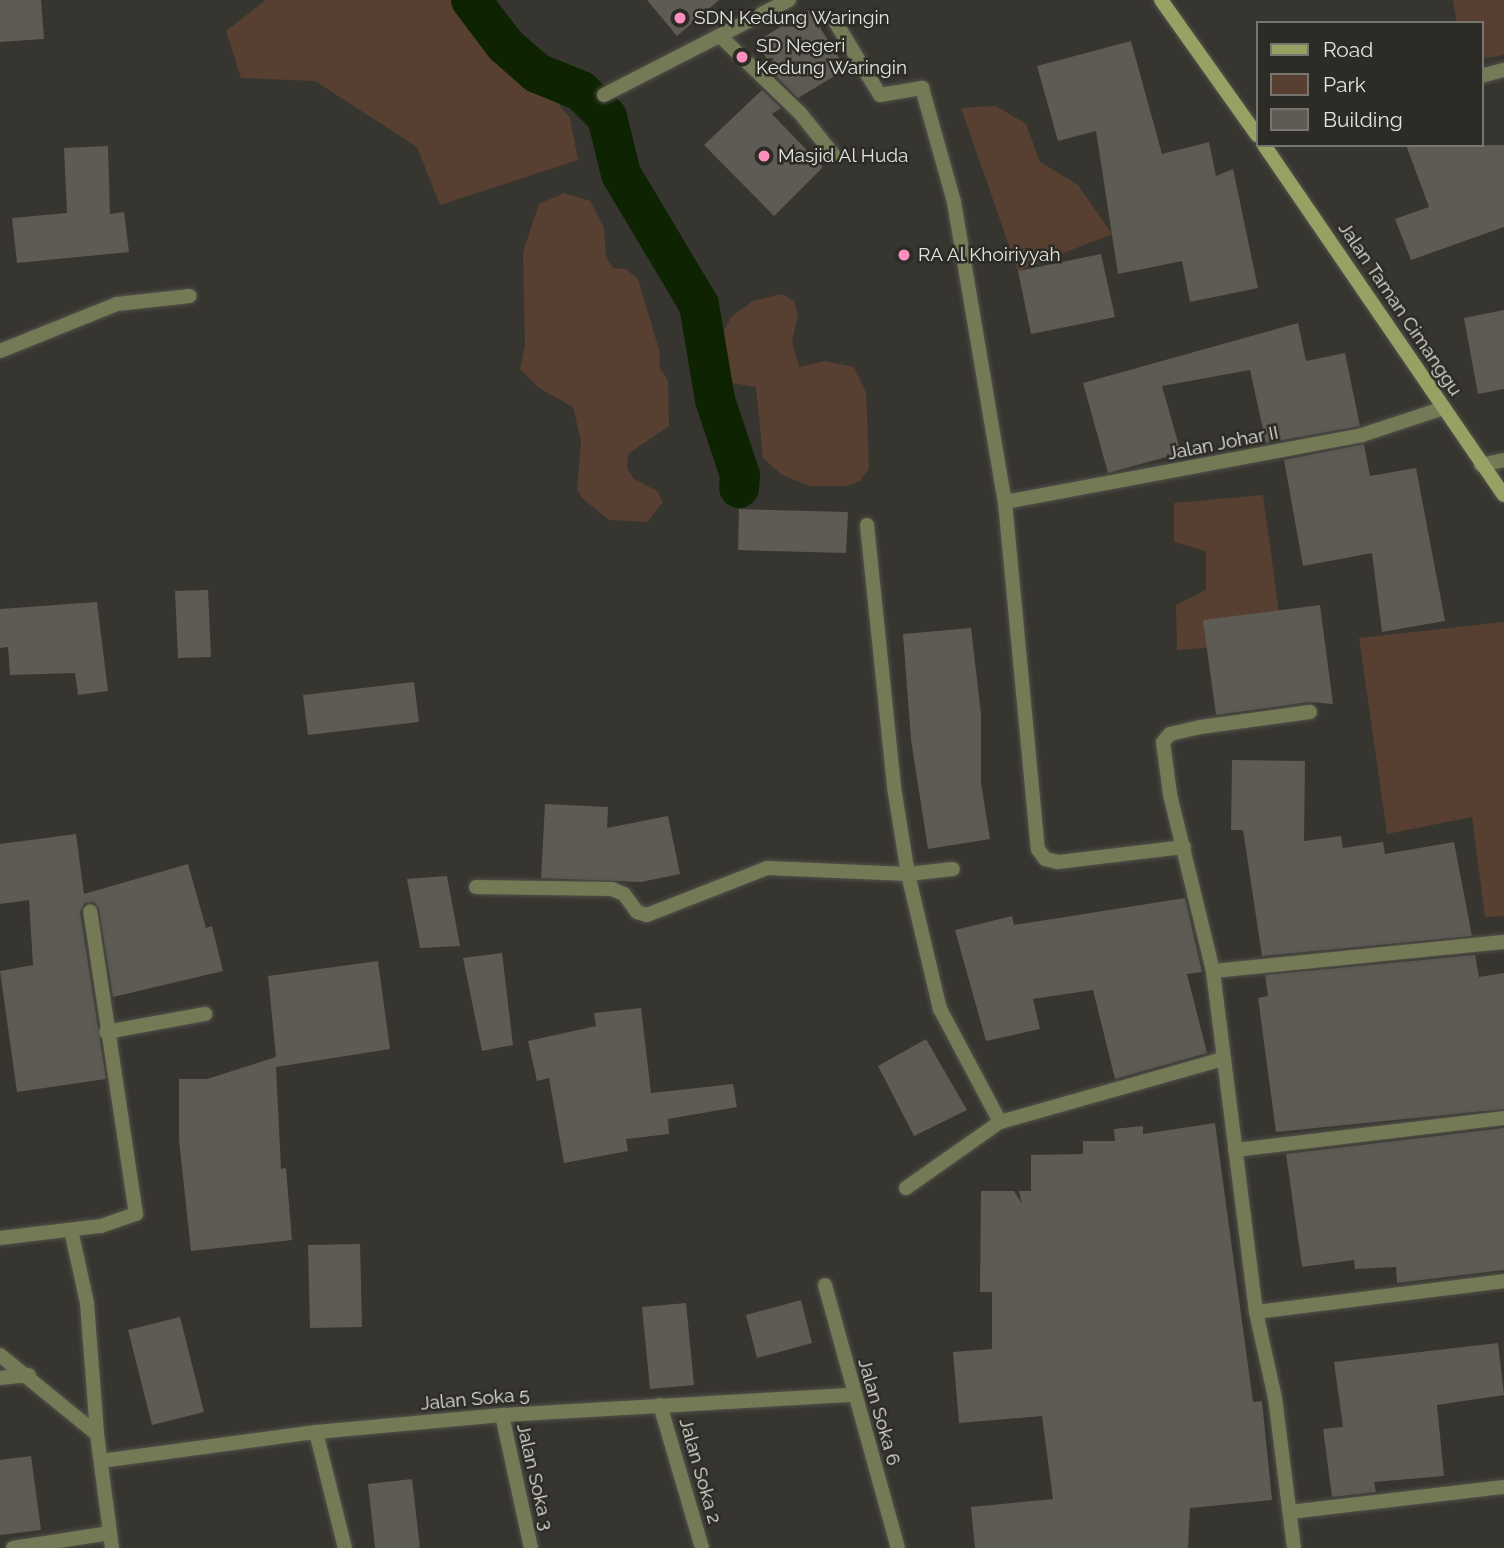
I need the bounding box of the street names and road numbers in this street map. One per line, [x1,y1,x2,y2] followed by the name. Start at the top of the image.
[1333,218,1467,400] street label: Jalan Taman Cimanggu
[1165,421,1281,465] street label: Jalan Johar II
[853,1356,905,1468] street label: Jalan Soka 6
[420,1383,530,1415] street label: Jalan Soka 5
[674,1416,726,1526] street label: Jalan Soka 2
[512,1421,558,1533] street label: Jalan Soka 3

